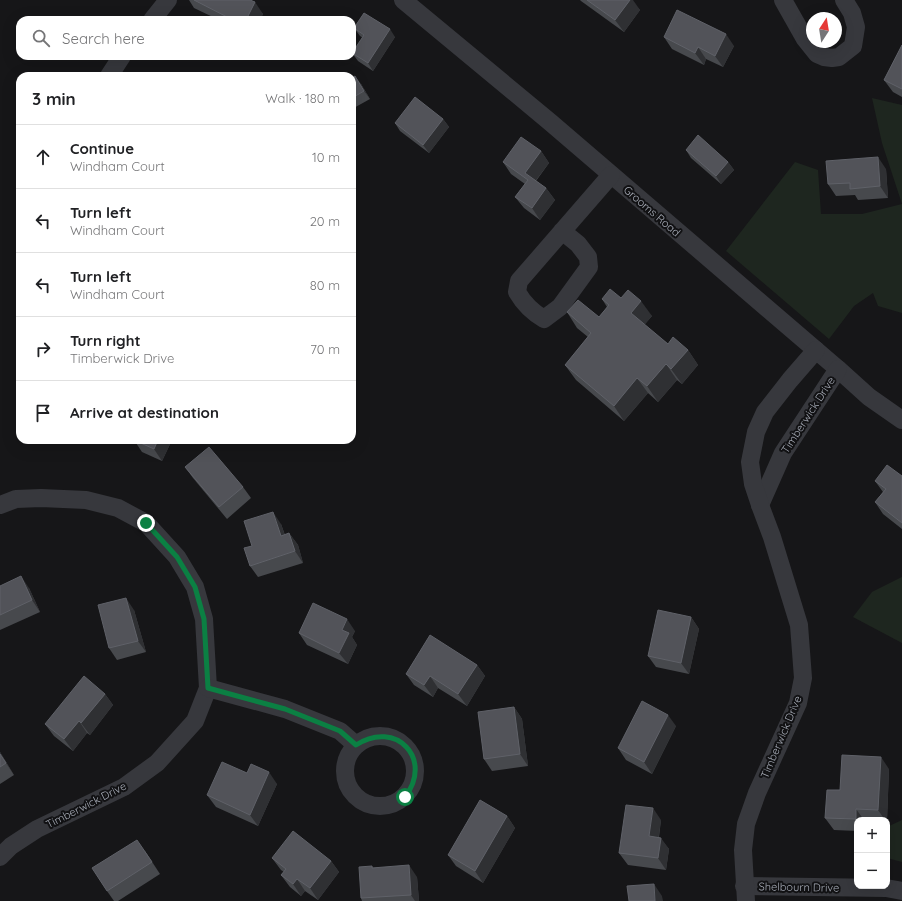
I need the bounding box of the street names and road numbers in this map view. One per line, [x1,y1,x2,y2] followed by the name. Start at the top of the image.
[621,183,683,239] street label: Grooms Road
[778,374,838,456] street label: Timberwick Drive
[757,694,805,780] street label: Timberwick Drive
[43,779,129,831] street label: Timberwick Drive
[758,879,840,895] street label: Shelbourn Drive

